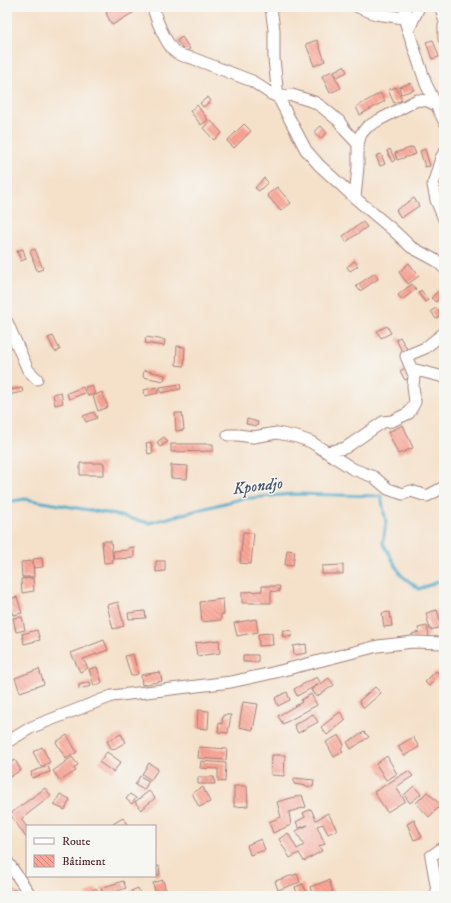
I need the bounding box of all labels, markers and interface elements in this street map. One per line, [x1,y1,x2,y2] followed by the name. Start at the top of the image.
[231,473,284,499] water label: Kpondjo
[26,825,156,877] legend
[62,834,90,849] text: Route
[62,854,106,869] text: Bâtiment

